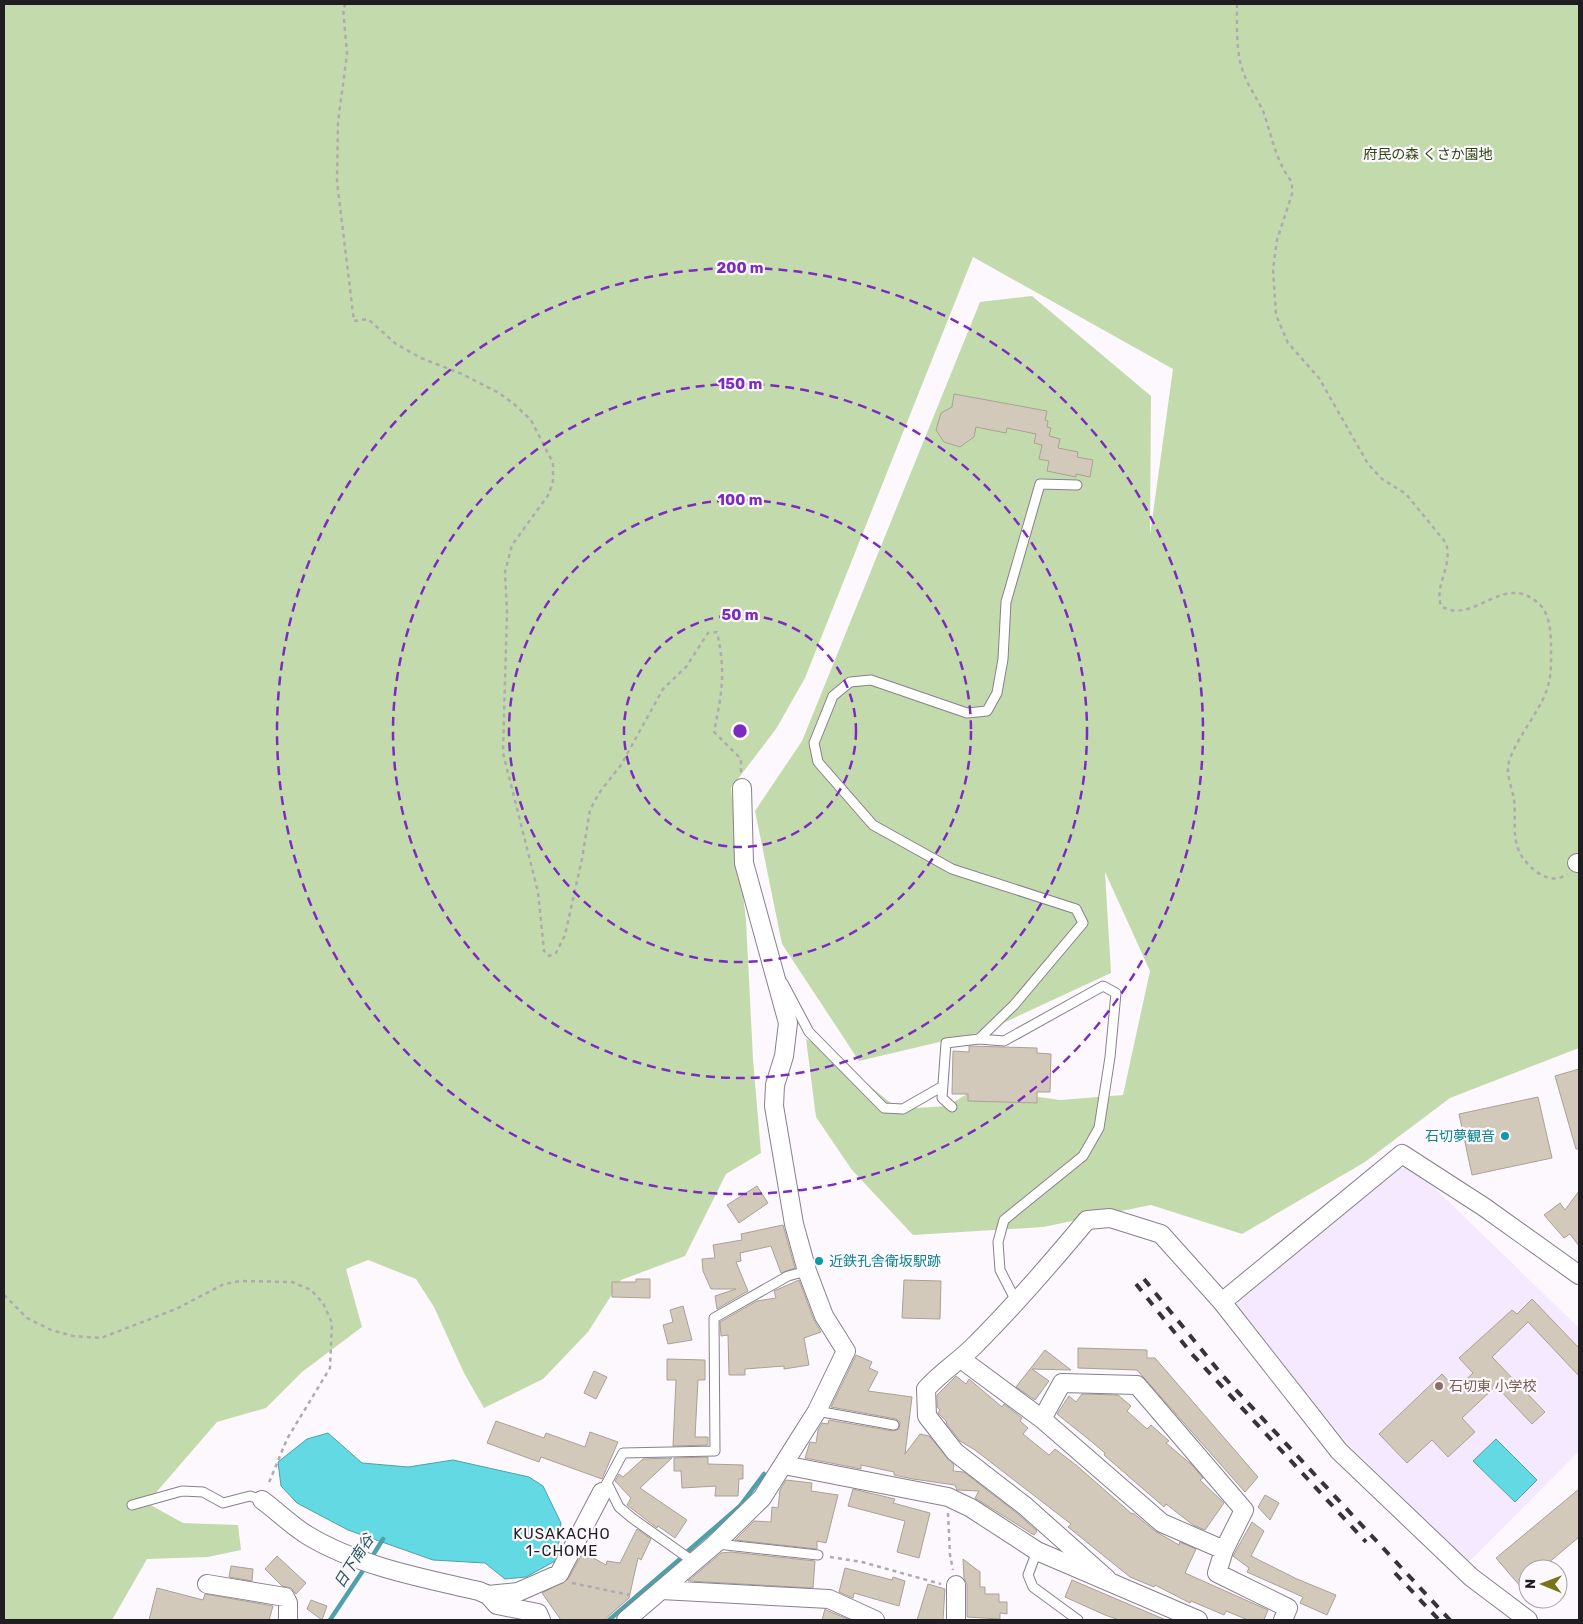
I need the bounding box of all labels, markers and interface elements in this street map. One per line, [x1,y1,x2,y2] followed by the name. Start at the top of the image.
[1363,146,1493,163] park label: 府民の森 くさか園地
[716,259,764,277] text: 200 m
[718,375,762,393] text: 150 m
[718,491,762,509] text: 100 m
[722,606,758,624] text: 50 m
[731,722,749,740] centre of rings
[1425,1128,1495,1145] place label: 石切夢観音
[1499,1130,1511,1142] marker: 石切夢観音
[829,1253,941,1270] place label: 近鉄孔舎衛坂駅跡
[813,1255,825,1267] marker: 近鉄孔舎衛坂駅跡
[1449,1378,1536,1395] place label: 石切東 小学校
[1433,1380,1445,1392] marker: 石切東 小学校
[513,1525,611,1560] district label: KUSAKACHO 1-CHOME
[330,1529,379,1591] water label: 日下南谷
[1518,1559,1568,1609] north arrow
[1522,1579,1539,1589] text: N

